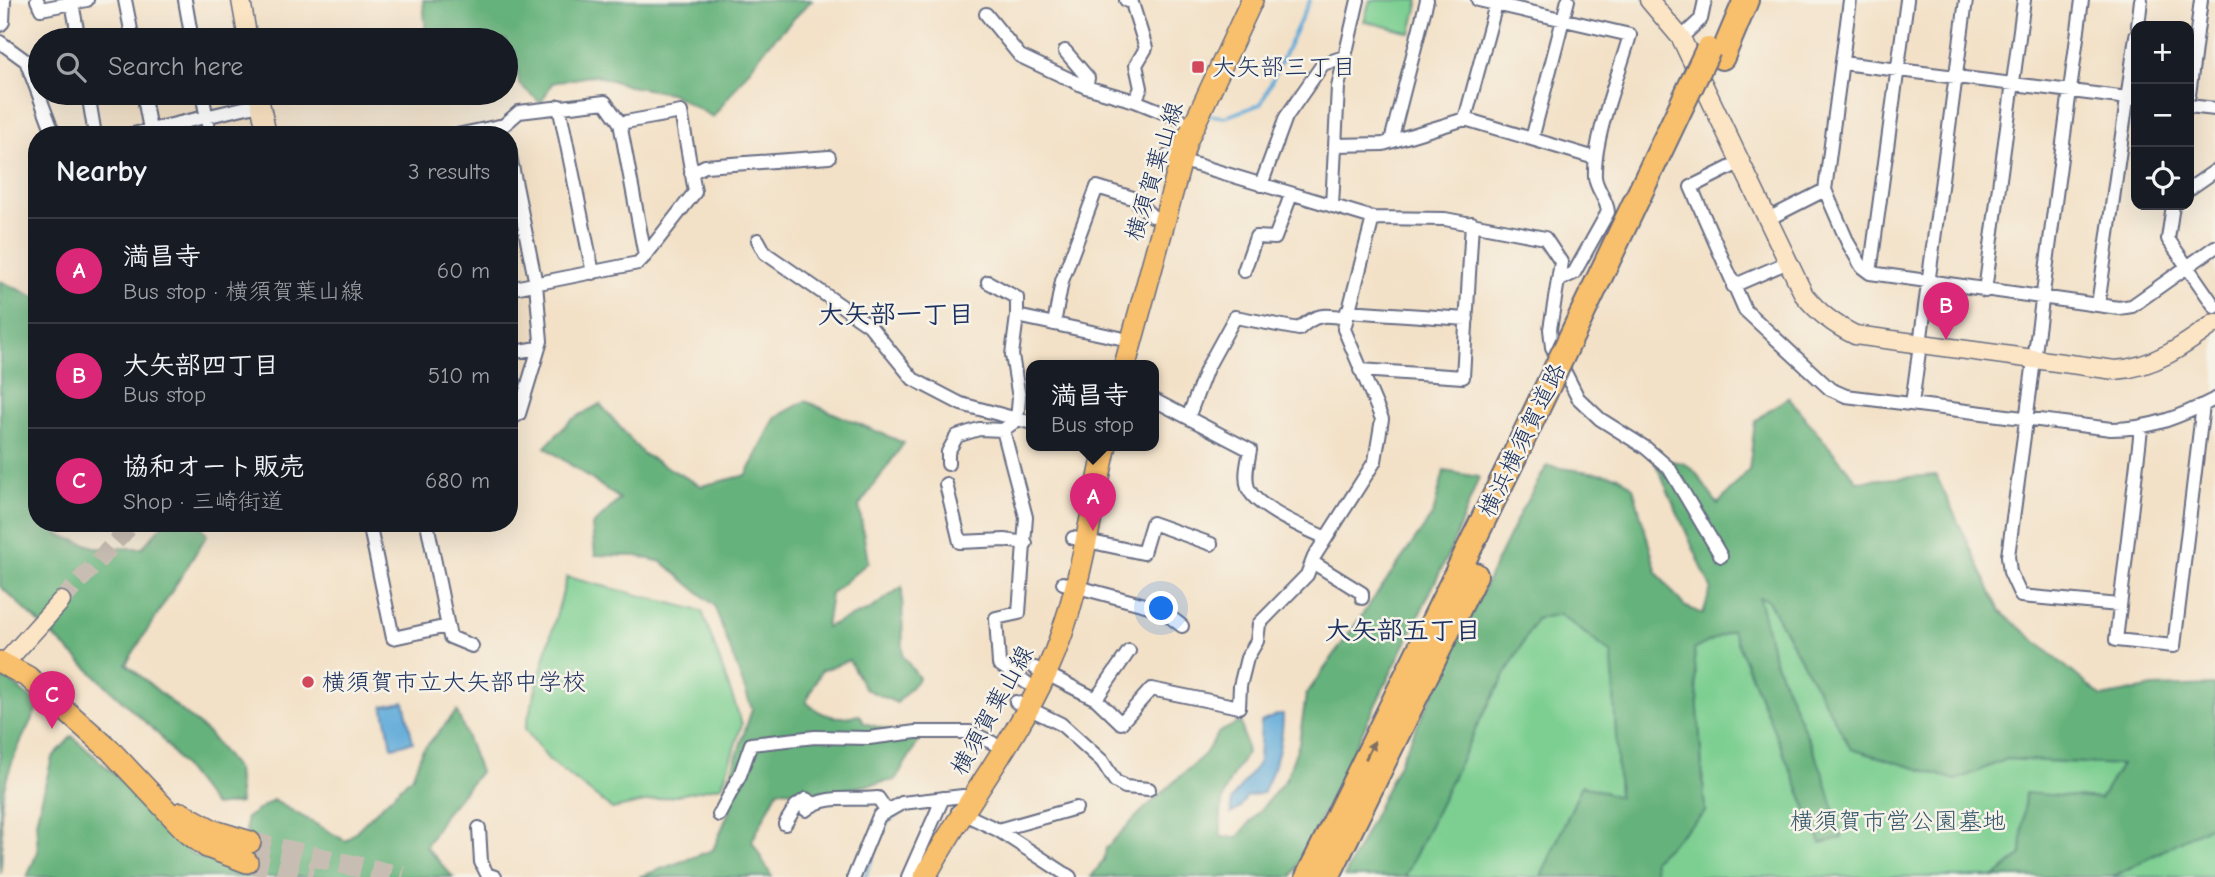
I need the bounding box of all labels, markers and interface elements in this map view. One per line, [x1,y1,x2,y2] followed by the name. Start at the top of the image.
[2131,21,2194,210] map controls
[2131,21,2194,84] button: +
[28,28,518,105] search box
[52,48,90,86] icon: search
[108,52,243,82] text: Search here
[1212,53,1356,81] place label: 大矢部三丁目
[1190,59,1206,75] marker: 大矢部三丁目
[2131,84,2194,147] button: −
[1120,98,1188,244] street label: 横須賀葉山線
[2131,147,2194,210] button: locate
[56,154,147,189] text: Nearby
[408,158,490,185] text: 3 results
[123,242,201,272] text: 満昌寺
[73,257,85,284] text: A
[437,257,490,284] text: 60 m
[123,278,364,305] text: Bus stop · 横須賀葉山線
[1923,282,1969,340] pin: B
[818,300,974,330] district label: 大矢部一丁目
[123,351,279,381] text: 大矢部四丁目
[1473,358,1571,522] street label: 横浜横須賀道路
[1026,360,1159,451] popup
[72,362,86,389] text: B
[428,362,490,389] text: 510 m
[123,381,206,408] text: Bus stop
[1051,381,1129,411] text: 満昌寺
[1051,411,1134,438] text: Bus stop
[123,452,305,482] text: 協和オート販売
[72,467,86,494] text: C
[425,467,490,494] text: 680 m
[1070,473,1116,531] pin: A
[123,488,284,515] text: Shop · 三崎街道
[1144,591,1178,625] your location
[1325,616,1481,646] district label: 大矢部五丁目
[945,640,1039,780] street label: 横須賀葉山線
[322,668,586,696] place label: 横須賀市立大矢部中学校
[29,671,75,729] pin: C
[300,674,316,690] marker: 横須賀市立大矢部中学校
[1365,740,1376,760] one-way arrow
[1790,807,2006,835] park label: 横須賀市営公園墓地

